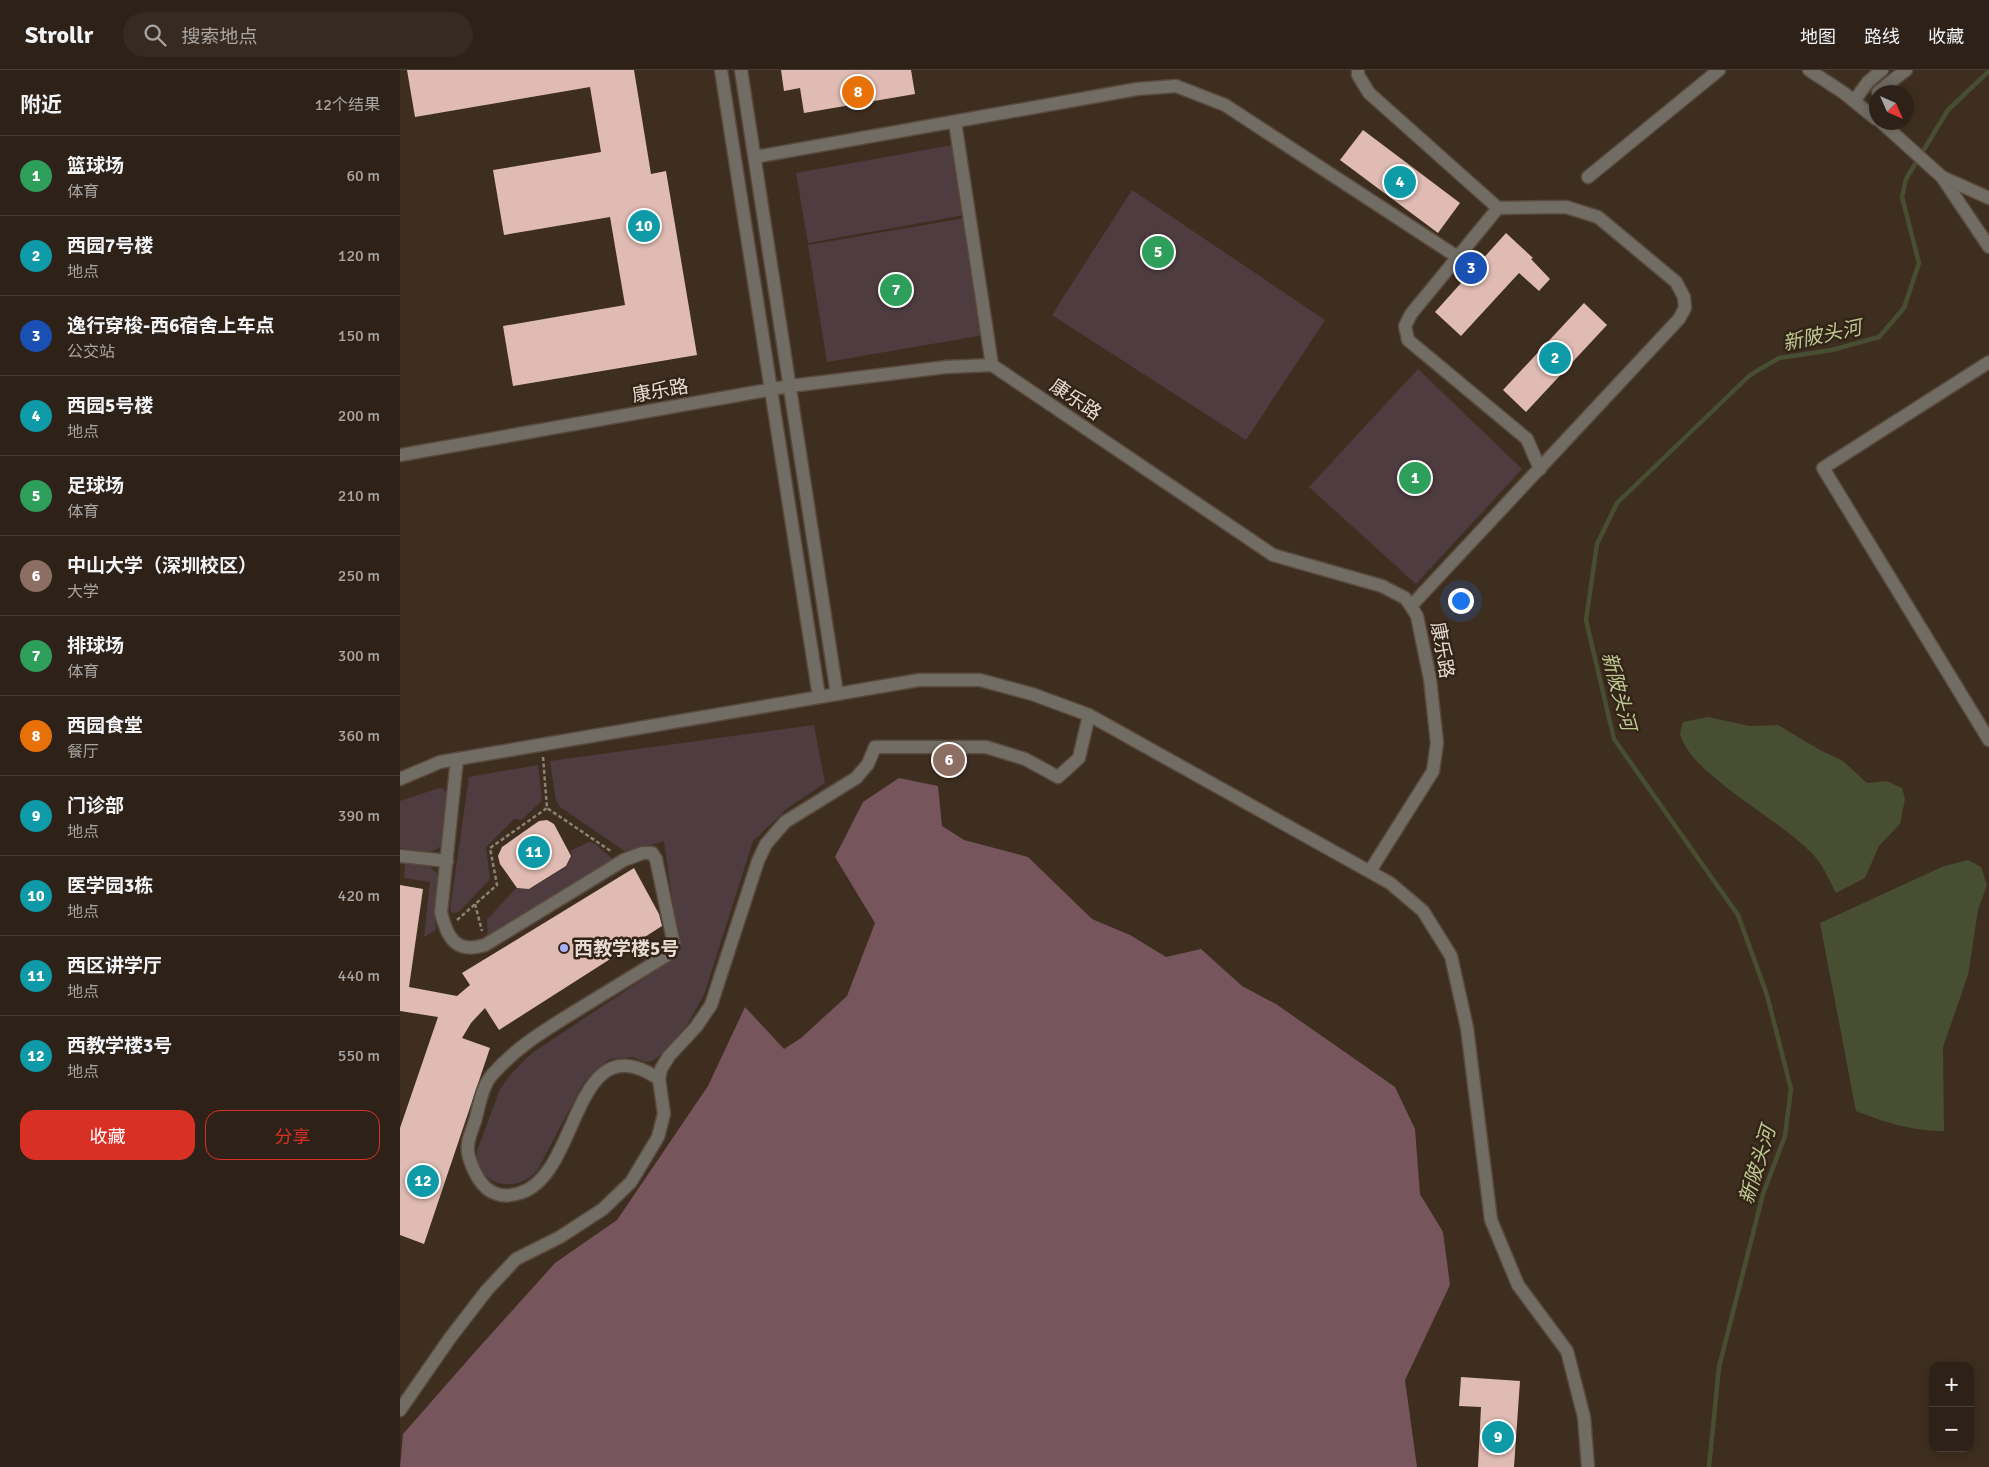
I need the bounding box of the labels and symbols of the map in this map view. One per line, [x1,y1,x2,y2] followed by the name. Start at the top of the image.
[842,73,874,111] pin: 8
[1869,85,1914,130] north arrow
[1384,163,1416,201] pin: 4
[628,207,660,245] pin: 10
[1142,233,1174,271] pin: 5
[1455,249,1487,287] pin: 3
[880,271,912,309] pin: 7
[1780,314,1868,356] water label: 新陂头河
[1539,339,1571,377] pin: 2
[630,374,690,408] street label: 康乐路
[1045,374,1106,426] street label: 康乐路
[1399,459,1431,497] pin: 1
[1448,588,1474,614] your location
[1425,620,1459,680] street label: 康乐路
[1596,649,1642,737] water label: 新陂头河
[933,741,965,779] pin: 6
[518,833,550,871] pin: 11
[574,937,679,961] place label: 西教学楼5号
[558,942,570,954] marker: 西教学楼5号
[1734,1119,1782,1207] water label: 新陂头河
[407,1162,439,1200] pin: 12
[1482,1418,1514,1456] pin: 9

